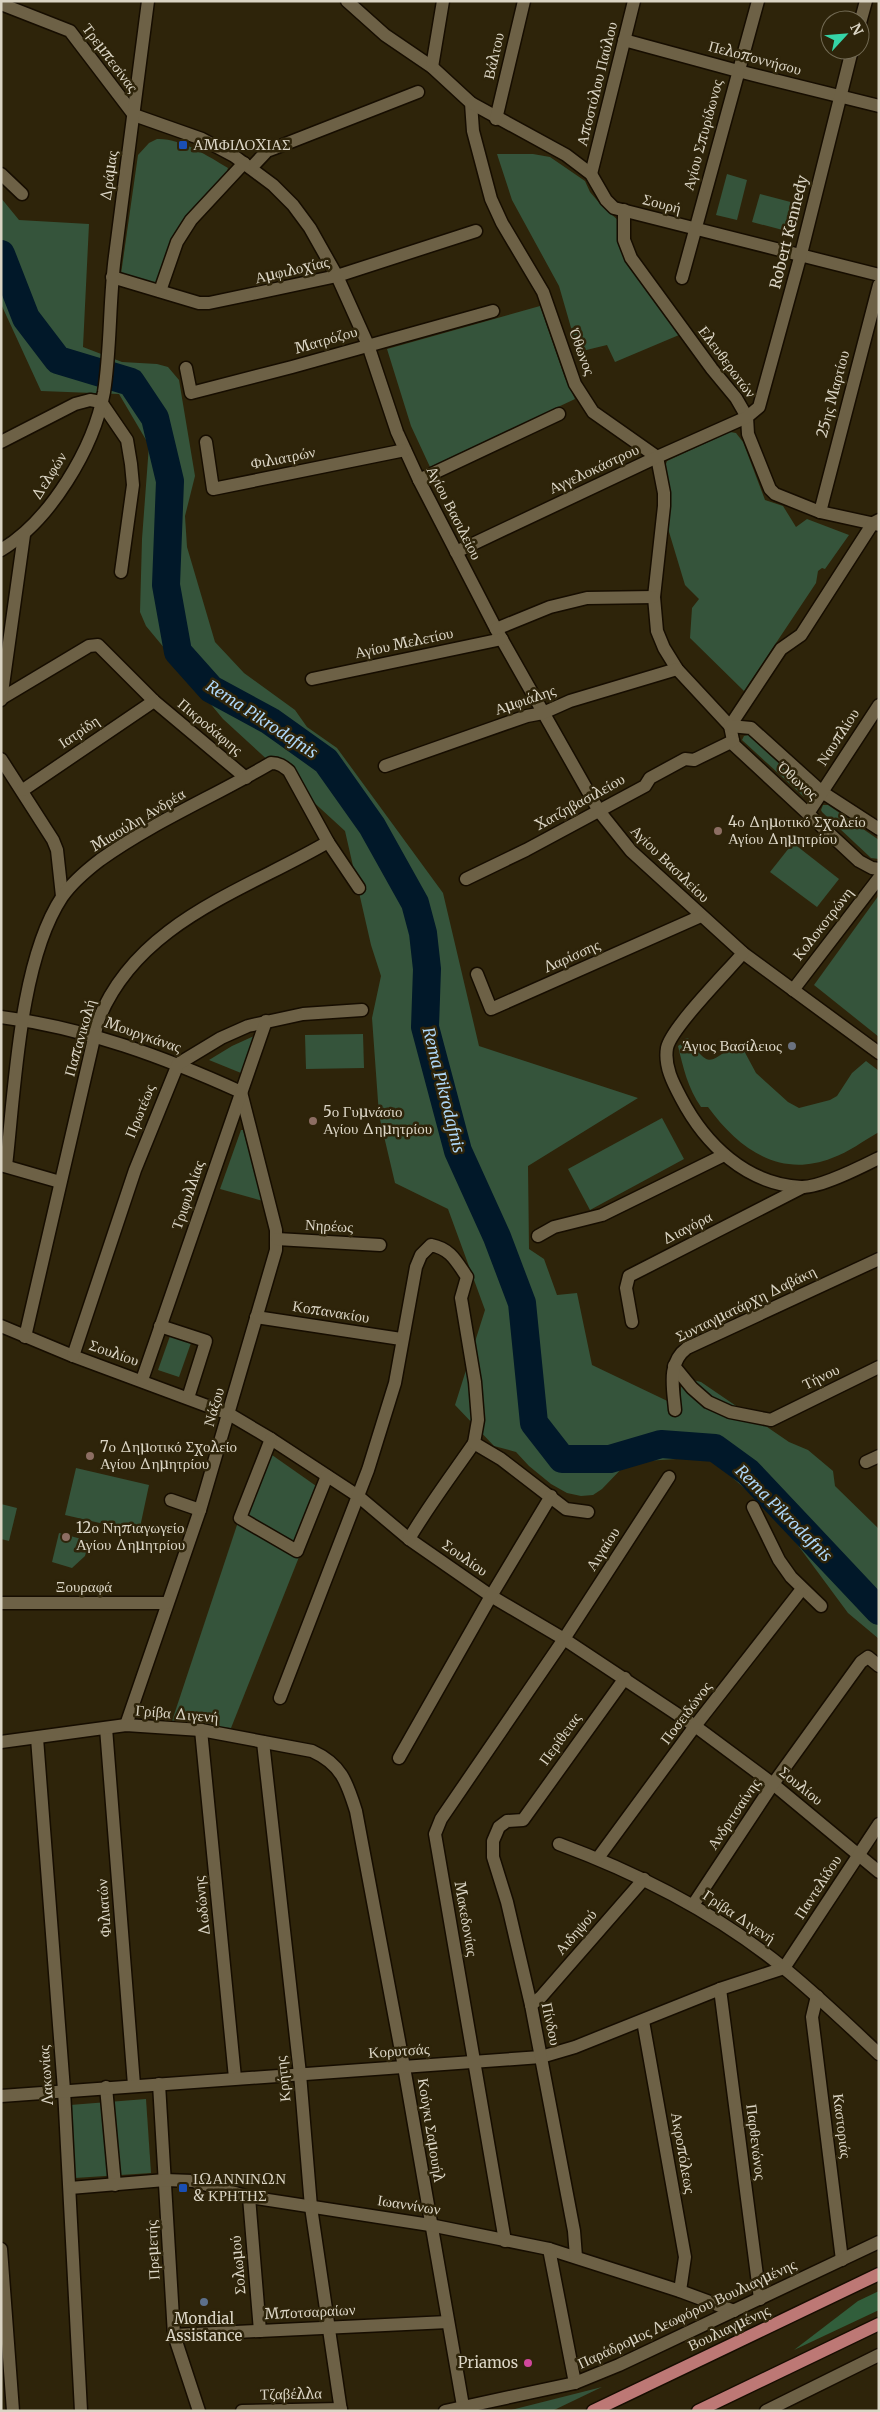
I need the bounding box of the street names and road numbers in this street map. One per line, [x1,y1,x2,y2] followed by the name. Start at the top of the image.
[78,19,143,96] street label: Τρεμπεσίνας
[572,20,621,148] street label: Αποστόλου Παύλου
[479,31,508,81] street label: Βάλτου
[706,36,804,79] street label: Πελοποννήσου
[679,77,727,193] street label: Αγίου Σπυρίδωνος
[96,149,121,203] street label: Δράμας
[765,173,812,291] street label: Robert Kennedy
[641,189,684,218] street label: Σουρή
[253,252,331,287] street label: Αμφιλοχίας
[292,322,359,358] street label: Ματρόζου
[694,322,761,402] street label: Ελευθερωτών
[565,325,600,378] street label: Όθωνος
[812,348,853,440] street label: 25ης Μαρτίου
[546,439,642,498] street label: Αγγελοκάστρου
[249,442,317,473] street label: Φιλιατρών
[26,448,71,503] street label: Δελφών
[423,463,486,563] street label: Αγίου Βασιλείου
[353,623,455,662] street label: Αγίου Μελετίου
[492,680,558,719] street label: Αμφιάλης
[174,694,247,759] street label: Πικροδάφιης
[812,705,863,769] street label: Ναυπλίου
[55,711,103,752] street label: Ιατρίδη
[773,757,823,804] street label: Όθωνος
[532,769,628,834] street label: Χατζηβασιλείου
[87,784,189,855] street label: Μιαούλη Ανδρέα
[627,821,714,906] street label: Αγίου Βασιλείου
[788,883,857,964] street label: Κολοκοτρώνη
[540,935,603,977] street label: Λαρίσσης
[59,997,100,1079] street label: Παπανικολή
[102,1013,184,1057] street label: Μουργκάνας
[120,1081,159,1140] street label: Πρωτέως
[167,1158,208,1232] street label: Τριφυλλίας
[658,1207,715,1248] street label: Διαγόρα
[304,1215,354,1236] street label: Νηρέως
[672,1261,819,1346] street label: Συνταγματάρχη Δαβάκη
[291,1296,371,1327] street label: Κοπανακίου
[87,1335,142,1370] street label: Σουλίου
[799,1360,842,1394] street label: Τήνου
[199,1385,228,1429] street label: Νάξου
[581,1523,624,1574] street label: Αιγαίου
[439,1535,492,1580] street label: Σουλίου
[56,1577,112,1596] street label: Ξουραφά
[656,1677,715,1748] street label: Ποσειδώνος
[135,1700,220,1727] street label: Γρίβα Διγενή
[534,1709,585,1769] street label: Περίθειας
[775,1762,827,1809] street label: Σουλίου
[703,1775,764,1853] street label: Ανδριτσαίνης
[790,1851,845,1922] street label: Παντελίδου
[189,1875,214,1937] street label: Δωδώνης
[92,1878,115,1938] street label: Φιλιατών
[451,1880,482,1958] street label: Μακεδονίας
[699,1885,779,1948] street label: Γρίβα Διγενή
[551,1905,601,1958] street label: Αιδηψού
[538,2001,565,2047] street label: Πίνδου
[368,2039,430,2062] street label: Κορυτσάς
[34,2045,57,2106] street label: Λακωνίας
[271,2055,294,2103] street label: Κρήτης
[414,2077,449,2184] street label: Κούγκι Σαμουήλ
[829,2092,856,2159] street label: Καστοριάς
[742,2103,771,2181] street label: Παρθενώνος
[667,2111,700,2195] street label: Ακροπόλεως
[376,2190,442,2219] street label: Ιωαννίνων
[141,2219,164,2281] street label: Πρεμετής
[225,2235,250,2295] street label: Σολωμού
[575,2255,799,2373] street label: Παράδρομος Λεωφόρου Βουλιαγμένης
[264,2300,356,2323] street label: Μποτσαραίων
[685,2301,773,2355] street label: Βουλιαγμένης
[260,2383,322,2404] street label: Τζαβέλλα

